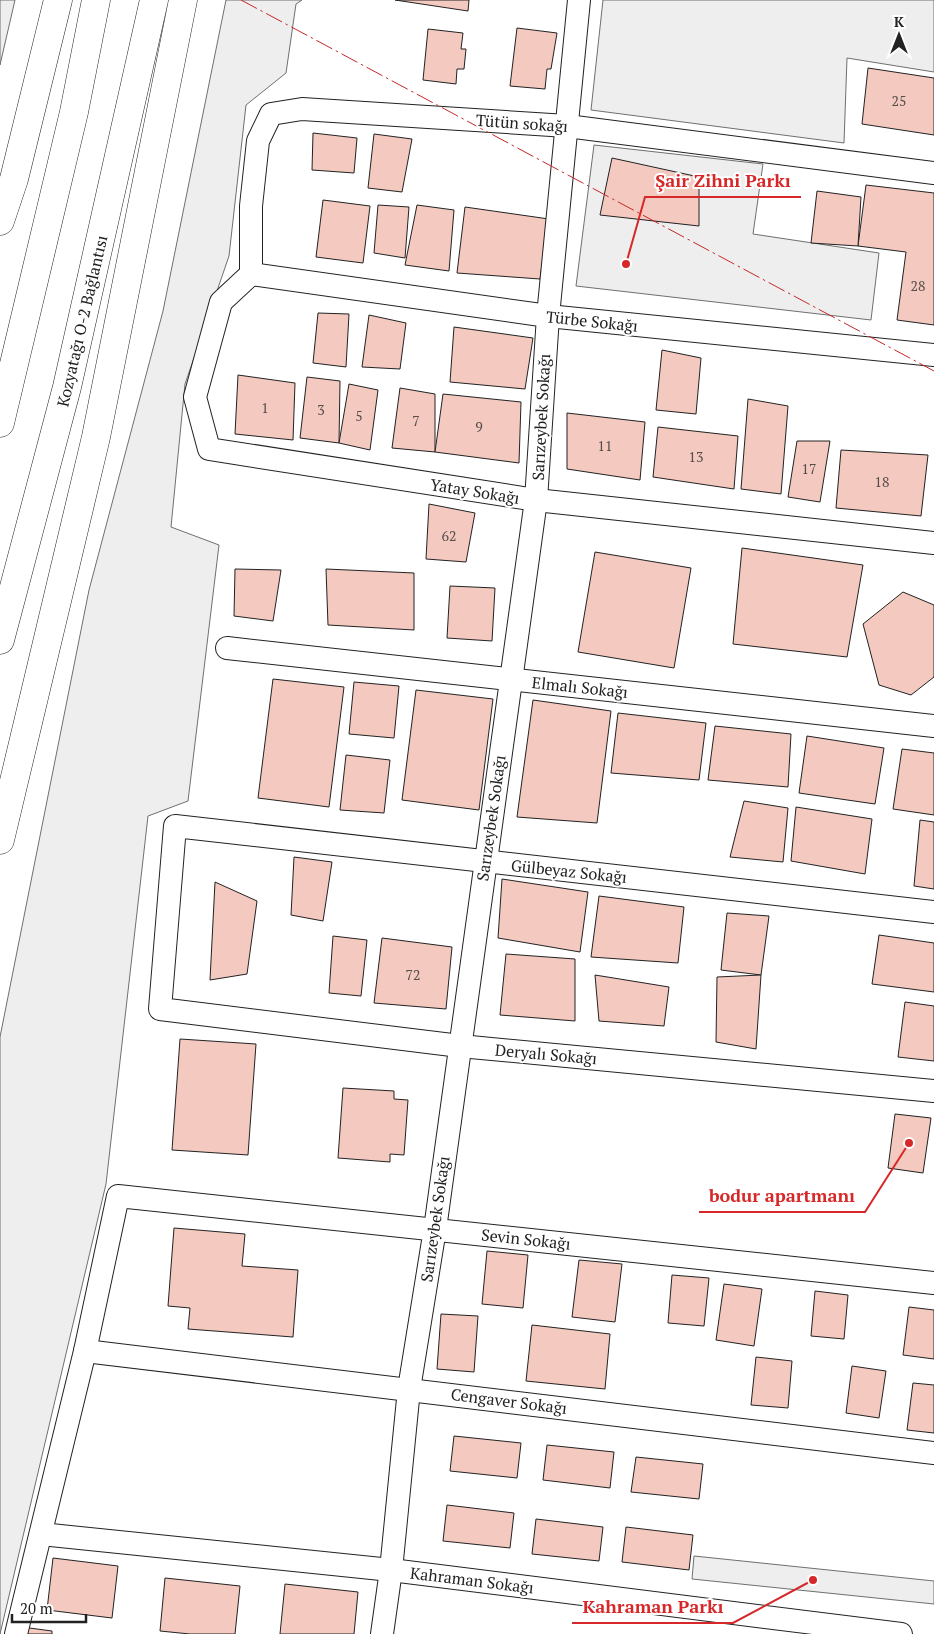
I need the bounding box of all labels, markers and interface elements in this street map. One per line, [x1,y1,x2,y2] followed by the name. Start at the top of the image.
[874,10,924,60] north arrow
[894,12,904,31] text: K
[892,91,906,110] house number: 25
[475,109,569,137] street label: Tütün sokağı
[645,164,801,197] callout: Şair Zihni Parkı
[655,168,791,192] text: Şair Zihni Parkı
[52,233,112,409] street label: Kozyatağı O-2 Bağlantısı
[911,276,925,295] house number: 28
[545,305,639,337] street label: Türbe Sokağı
[527,353,555,481] street label: Sarızeybek Sokağı
[261,398,269,417] house number: 1
[317,400,325,419] house number: 3
[355,406,363,425] house number: 5
[412,411,420,430] house number: 7
[475,417,483,436] house number: 9
[598,436,612,455] house number: 11
[689,447,703,466] house number: 13
[802,459,816,478] house number: 17
[875,472,889,491] house number: 18
[429,473,521,509] street label: Yatay Sokağı
[442,526,456,545] house number: 62
[531,671,629,703] street label: Elmalı Sokağı
[471,753,511,882] street label: Sarızeybek Sokağı
[510,854,628,888] street label: Gülbeyaz Sokağı
[406,965,420,984] house number: 72
[494,1039,598,1069] street label: Deryalı Sokağı
[415,1154,455,1283] street label: Sarızeybek Sokağı
[699,1179,865,1212] callout: bodur apartmanı
[708,1183,855,1207] text: bodur apartmanı
[480,1223,572,1255] street label: Sevin Sokağı
[450,1383,569,1419] street label: Cengaver Sokağı
[409,1562,535,1599] street label: Kahraman Sokağı
[572,1590,733,1623] callout: Kahraman Parkı
[12,1592,86,1624] scale bar
[583,1594,723,1618] text: Kahraman Parkı
[20,1598,53,1618] text: 20 m

